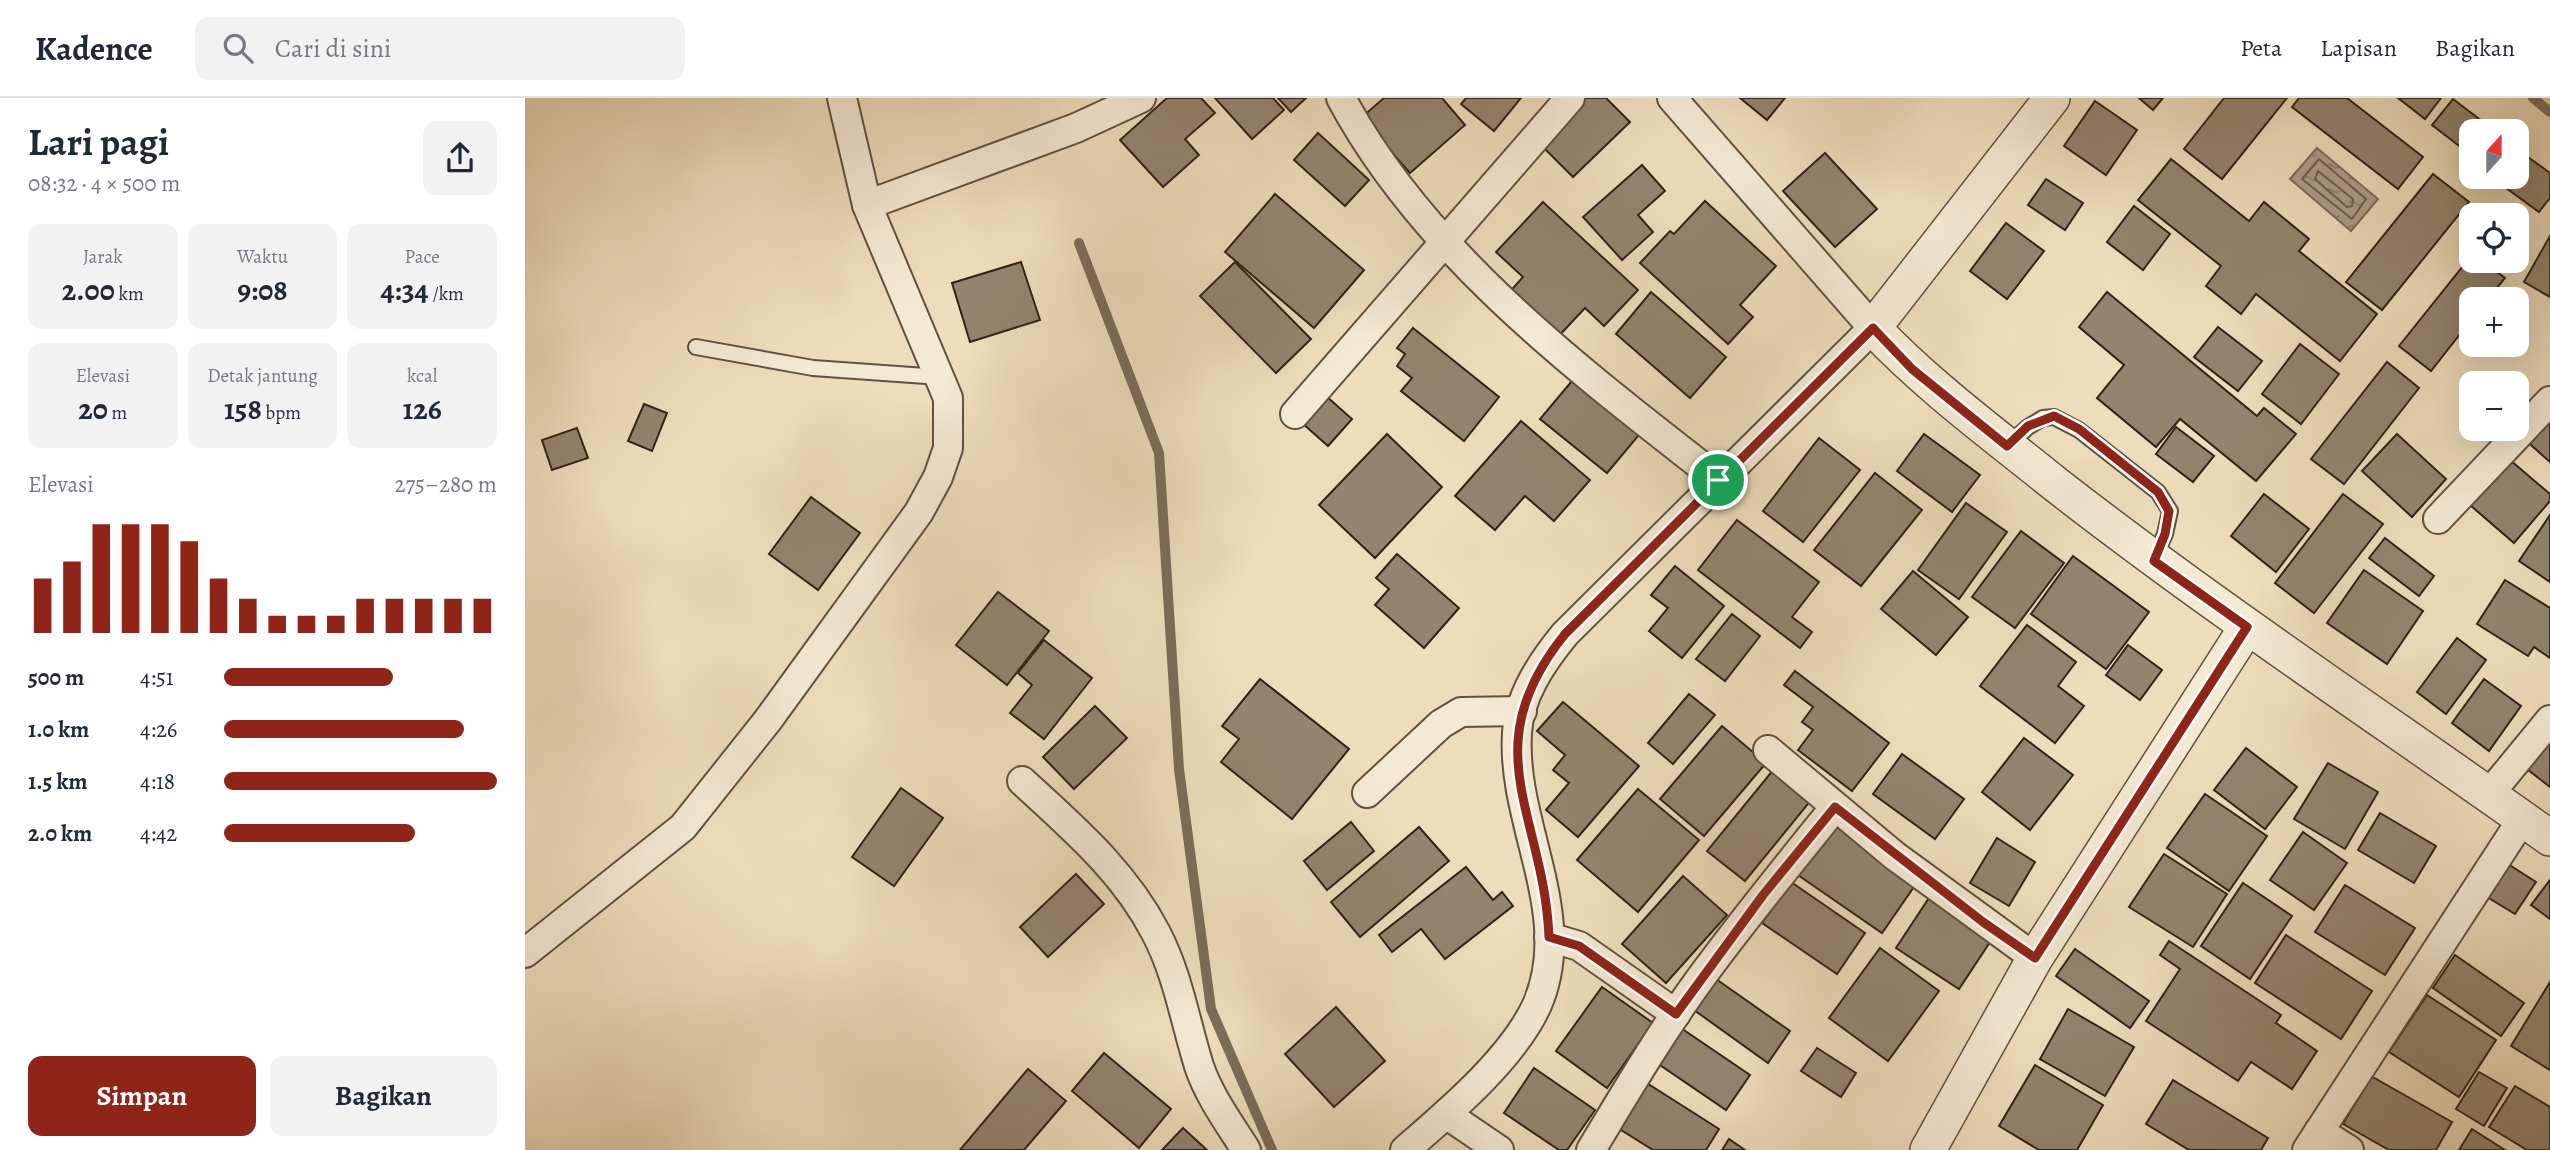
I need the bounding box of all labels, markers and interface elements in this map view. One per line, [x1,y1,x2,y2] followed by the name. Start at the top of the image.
[195,17,685,80] search box
[35,26,153,71] text: Kadence
[219,29,257,67] icon: search
[275,31,391,66] text: Cari di sini
[2240,32,2282,64] text: Peta
[2320,32,2397,64] text: Lapisan
[2435,32,2515,64] text: Bagikan
[28,116,169,168] text: Lari pagi
[2459,119,2529,189] north arrow
[2459,119,2529,441] map controls
[423,121,497,195] button: share
[28,168,180,199] text: 08:32 · 4 × 500 m
[2459,203,2529,273] button: locate
[83,244,123,270] text: Jarak
[237,244,288,270] text: Waktu
[405,244,440,270] text: Pace
[62,270,115,310] text: 2.00
[237,270,288,310] text: 9:08
[380,270,429,310] text: 4:34
[115,281,144,307] text: km
[429,281,464,307] text: /km
[2459,287,2529,357] button: +
[76,363,130,389] text: Elevasi
[207,363,318,389] text: Detak jantung
[407,363,437,389] text: kcal
[2459,371,2529,441] button: −
[78,389,108,429] text: 20
[224,389,262,429] text: 158
[403,389,442,429] text: 126
[108,400,127,426] text: m
[262,400,301,426] text: bpm
[1688,450,1748,510] pin
[1699,461,1737,499] icon: arrive
[28,469,94,500] text: Elevasi
[395,469,497,500] text: 275–280 m
[28,662,84,693] text: 500 m
[140,662,174,693] text: 4:51
[28,714,89,745] text: 1.0 km
[140,714,177,745] text: 4:26
[28,766,88,797] text: 1.5 km
[140,766,175,797] text: 4:18
[28,818,92,849] text: 2.0 km
[140,818,177,849] text: 4:42
[28,1056,256,1136] button: Simpan
[270,1056,497,1136] button: Bagikan

